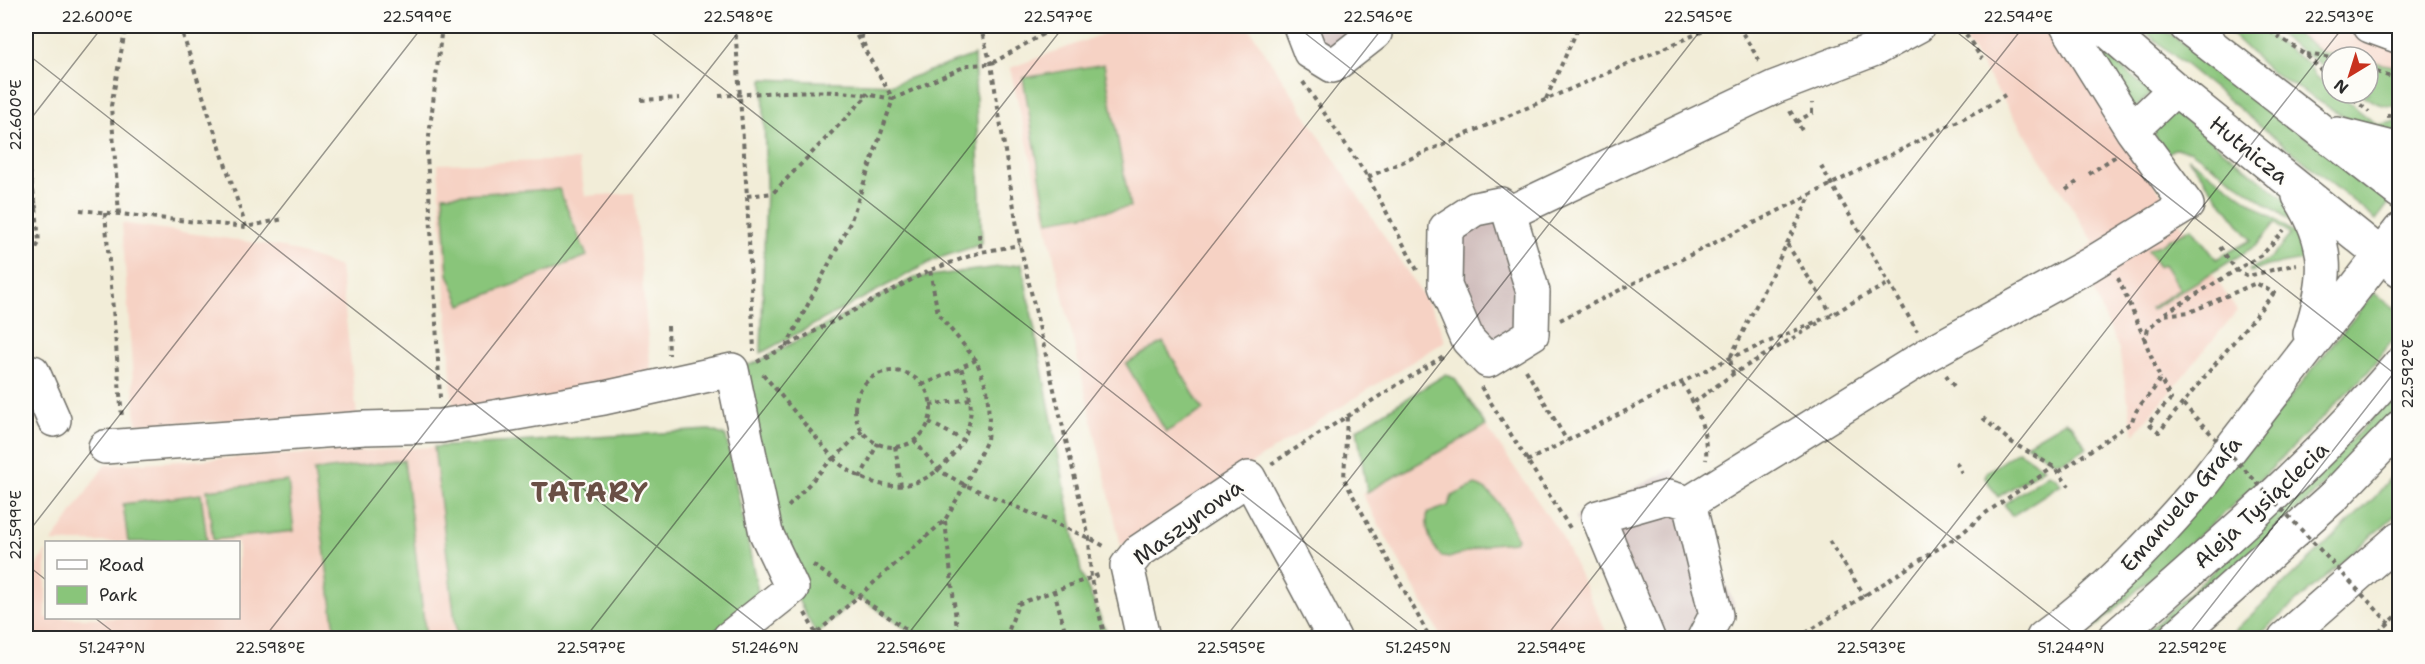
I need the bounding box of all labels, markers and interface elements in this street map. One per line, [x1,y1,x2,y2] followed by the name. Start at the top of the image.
[61,7,133,27] text: 22.600°E
[382,7,452,27] text: 22.599°E
[703,7,773,27] text: 22.598°E
[1023,7,1093,27] text: 22.597°E
[1343,7,1413,27] text: 22.596°E
[1664,7,1732,27] text: 22.595°E
[1983,7,2053,27] text: 22.594°E
[2304,7,2374,27] text: 22.593°E
[2320,45,2380,105] north arrow
[2330,74,2353,99] text: N
[6,79,26,151] text: 22.600°E
[2203,109,2295,191] street label: Hutnicza
[2398,339,2418,409] text: 22.592°E
[2114,430,2248,578] street label: Emanuela Grafa
[2187,435,2335,575] street label: Aleja Tysiąclecia
[1127,472,1249,572] street label: Maszynowa
[531,473,649,511] district label: TATARY
[6,490,26,560] text: 22.599°E
[45,541,240,619] legend
[99,553,144,577] text: Road
[99,583,138,607] text: Park
[79,638,145,658] text: 51.247°N
[235,638,305,658] text: 22.598°E
[556,638,626,658] text: 22.597°E
[731,638,799,658] text: 51.246°N
[876,638,946,658] text: 22.596°E
[1197,638,1265,658] text: 22.595°E
[1385,638,1451,658] text: 51.245°N
[1516,638,1586,658] text: 22.594°E
[1836,638,1906,658] text: 22.593°E
[2037,638,2105,658] text: 51.244°N
[2157,638,2227,658] text: 22.592°E

